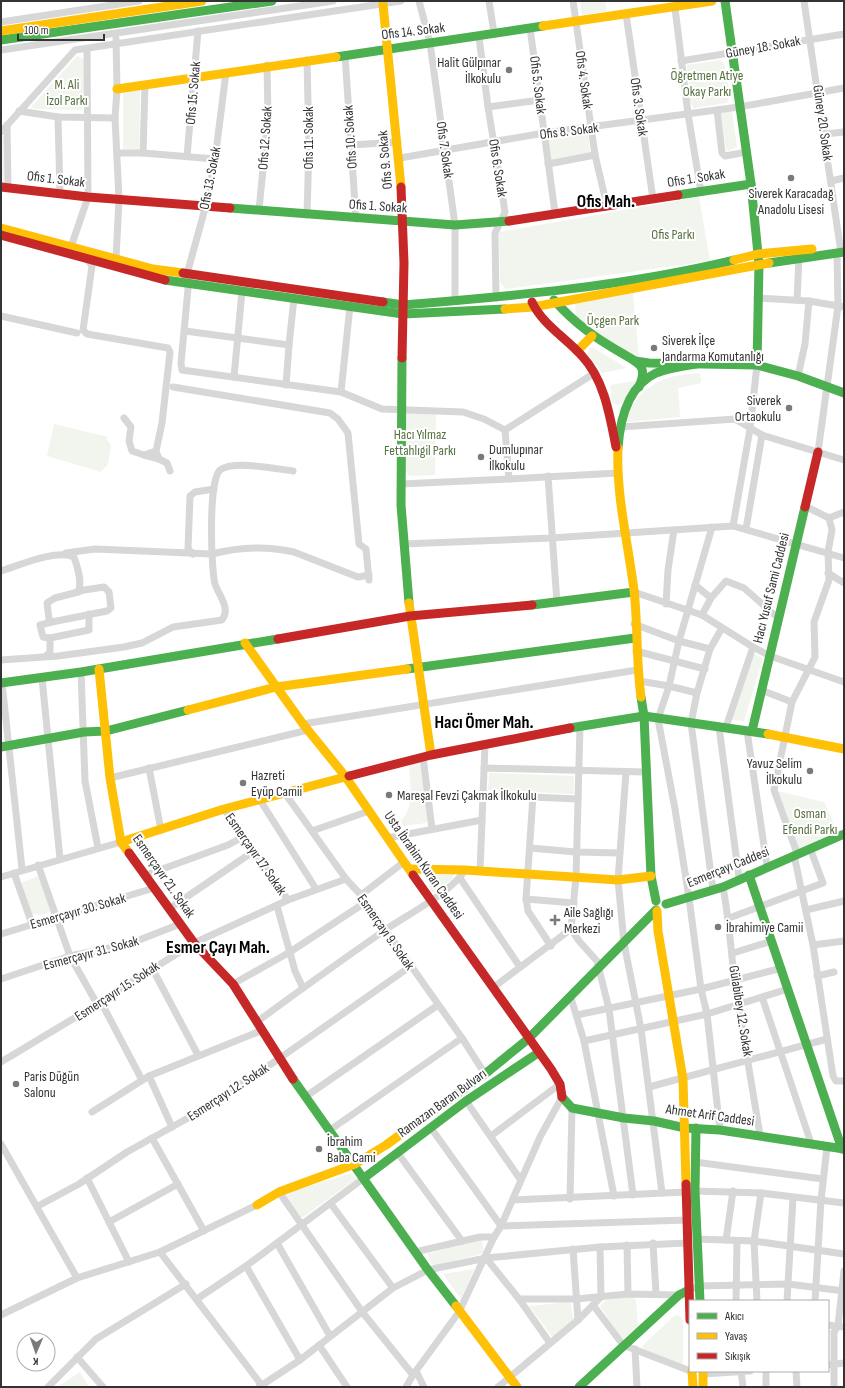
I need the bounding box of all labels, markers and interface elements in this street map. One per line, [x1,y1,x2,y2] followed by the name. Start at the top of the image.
[18,16,104,42] scale bar
[380,19,446,43] street label: Ofis 14. Sokak
[24,23,49,38] text: 100 m
[724,32,802,62] street label: Güney 18. Sokak
[571,50,597,111] street label: Ofis 4. Sokak
[437,54,501,87] place label: Halit Gülpınar İlkokulu
[526,55,550,116] street label: Ofis 5. Sokak
[182,60,204,125] street label: Ofis 15. Sokak
[504,65,514,75] marker: Halit Gülpınar İlkokulu
[671,67,743,100] park label: Öğretmen Atiye Okay Parkı
[46,76,88,109] park label: M. Ali İzol Parkı
[626,77,652,138] street label: Ofis 3. Sokak
[809,84,837,163] street label: Güney 20. Sokak
[339,104,361,169] street label: Ofis 10. Sokak
[254,105,276,170] street label: Ofis 12. Sokak
[300,106,317,170] street label: Ofis 11. Sokak
[539,119,600,143] street label: Ofis 8. Sokak
[433,120,458,180] street label: Ofis 7. Sokak
[374,129,396,190] street label: Ofis 9. Sokak
[485,138,511,199] street label: Ofis 6. Sokak
[196,144,225,211] street label: Ofis 13. Sokak
[666,165,727,191] street label: Ofis 1. Sokak
[26,167,87,191] street label: Ofis 1. Sokak
[786,173,796,183] marker: Siverek Karacadağ Anadolu Lisesi
[749,185,834,218] place label: Siverek Karacadağ Anadolu Lisesi
[577,191,635,212] district label: Ofis Mah.
[348,195,408,217] street label: Ofis 1. Sokak
[651,226,695,243] park label: Ofis Parkı
[587,312,640,329] park label: Üçgen Park
[661,332,764,365] place label: Siverek İlçe Jandarma Komutanlığı
[649,343,659,353] marker: Siverek İlçe Jandarma Komutanlığı
[735,392,782,425] place label: Siverek Ortaokulu
[784,403,794,413] marker: Siverek Ortaokulu
[384,426,456,459] park label: Hacı Yılmaz Fettahlıgil Parkı
[489,441,543,474] place label: Dumlupınar İlkokulu
[476,452,486,462] marker: Dumlupınar İlkokulu
[749,531,793,645] street label: Hacı Yusuf Sami Caddesi
[434,712,534,733] district label: Hacı Ömer Mah.
[747,755,802,788] place label: Yavuz Selim İlkokulu
[805,766,815,776] marker: Yavuz Selim İlkokulu
[251,767,302,800] place label: Hazreti Eyüp Camii
[238,778,248,788] marker: Hazreti Eyüp Camii
[397,787,537,804] place label: Mareşal Fevzi Çakmak İlkokulu
[384,790,394,800] marker: Mareşal Fevzi Çakmak İlkokulu
[783,805,837,838] park label: Osman Efendi Parkı
[380,808,468,922] street label: Usta İbrahim Kuran Caddesi
[221,810,291,899] street label: Esmerçayır 17. Sokak
[129,831,199,922] street label: Esmerçayır 21. Sokak
[684,843,772,891] street label: Esmerçayı Caddesi
[28,889,128,933] street label: Esmerçayır 30. Sokak
[354,891,419,974] street label: Esmerçayı 9. Sokak
[563,904,613,937] place label: Aile Sağlığı Merkezi
[549,914,561,926] marker: Aile Sağlığı Merkezi
[726,919,803,936] place label: İbrahimiye Camii
[713,922,723,932] marker: İbrahimiye Camii
[41,932,141,974] street label: Esmerçayır 31. Sokak
[166,937,270,958] district label: Esmer Çayı Mah.
[72,957,163,1025] street label: Esmerçayır 15. Sokak
[725,964,757,1058] street label: Gülabibey 12. Sokak
[184,1059,272,1125] street label: Esmerçayı 12. Sokak
[394,1065,490,1141] street label: Ramazan Baran Bulvarı
[24,1068,79,1101] place label: Paris Düğün Salonu
[11,1079,21,1089] marker: Paris Düğün Salonu
[664,1100,755,1130] street label: Ahmet Arif Caddesi
[327,1133,376,1166] place label: İbrahim Baba Cami
[314,1144,324,1154] marker: İbrahim Baba Cami
[689,1300,829,1372] legend
[724,1309,744,1324] text: Akıcı
[725,1329,747,1344] text: Yavaş
[16,1332,56,1372] north arrow
[725,1349,751,1364] text: Sıkışık
[32,1355,39,1368] text: K

